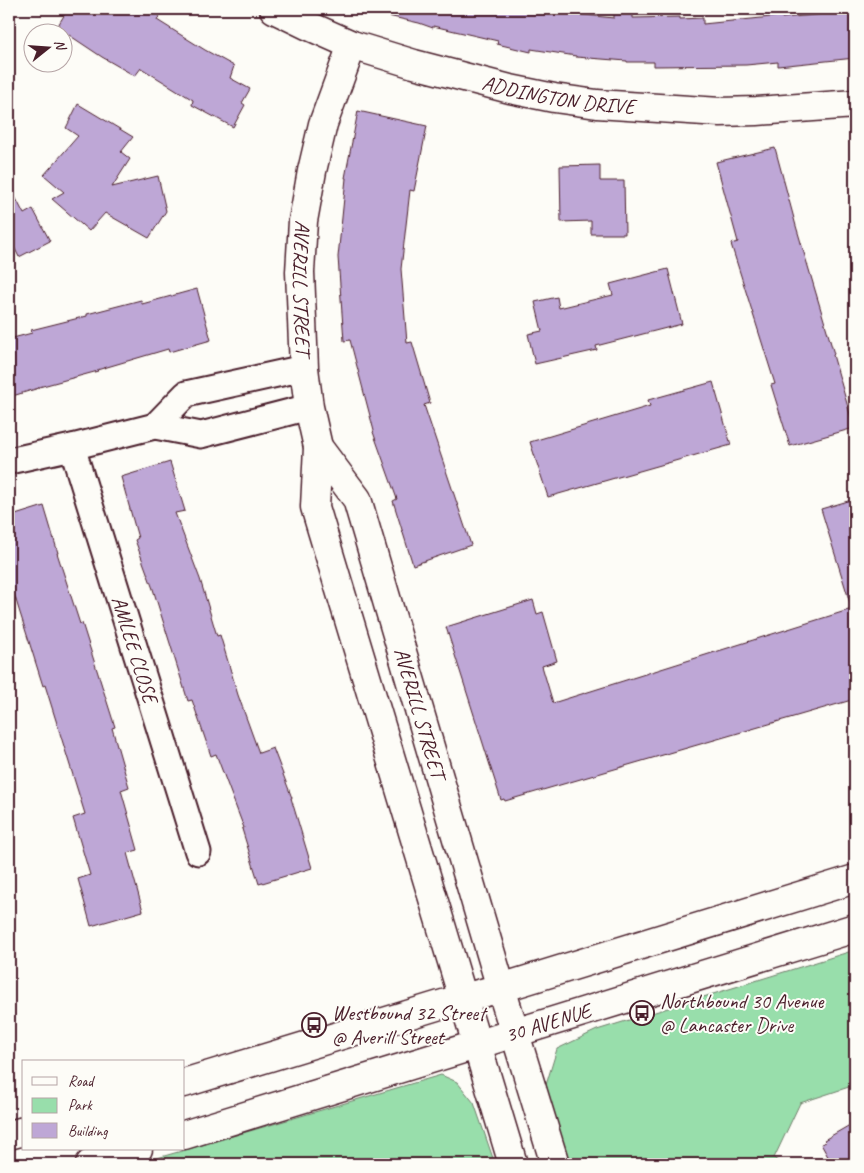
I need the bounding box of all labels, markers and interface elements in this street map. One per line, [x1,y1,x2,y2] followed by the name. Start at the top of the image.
[22,22,72,72] north arrow
[51,38,70,53] text: N
[479,69,638,120] street label: ADDINGTON DRIVE
[287,220,317,361] street label: AVERILL STREET
[106,593,165,709] street label: AMLEE CLOSE
[388,645,453,786] street label: AVERILL STREET
[660,988,825,1038] place label: Northbound 30 Avenue @ Lancaster Drive
[502,996,597,1048] street label: 30 AVENUE
[332,1000,488,1050] place label: Westbound 32 Street @ Averill Street
[629,1000,655,1026] bus stop icon: Northbound 30 Avenue @ Lancaster Drive
[301,1012,327,1038] bus stop icon: Westbound 32 Street @ Averill Street
[22,1060,185,1150] legend
[68,1072,95,1091] text: Road
[68,1096,93,1115] text: Park
[68,1122,108,1141] text: Building

